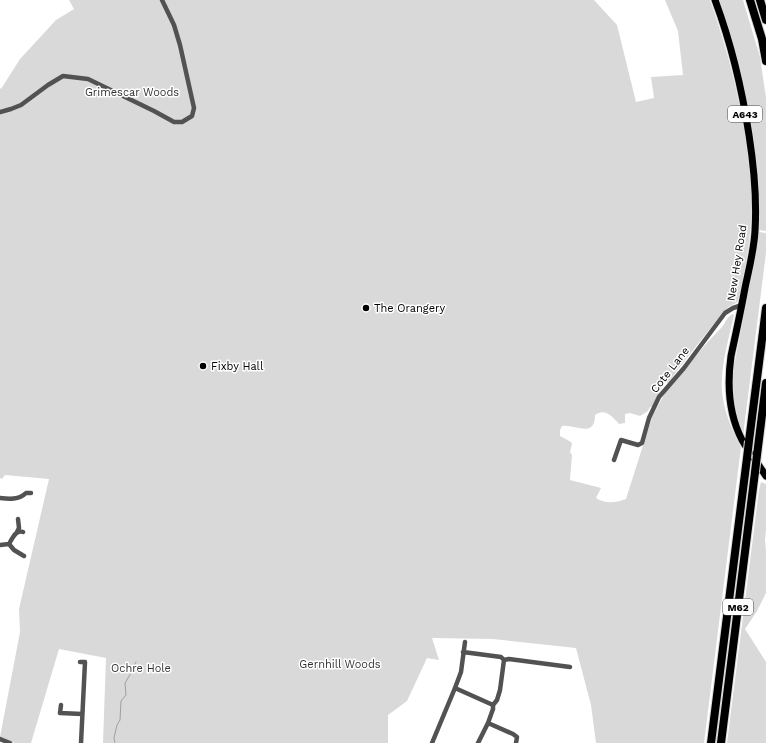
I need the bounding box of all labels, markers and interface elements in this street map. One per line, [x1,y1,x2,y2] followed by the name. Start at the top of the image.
[85,86,179,99] park label: Grimescar Woods
[728,106,762,122] road number: A643
[725,224,749,302] street label: New Hey Road
[374,302,446,315] place label: The Orangery
[361,303,371,313] marker: The Orangery
[648,344,692,396] street label: Cote Lane
[211,360,264,373] place label: Fixby Hall
[198,361,208,371] marker: Fixby Hall
[723,599,753,615] road number: M62
[299,658,381,671] park label: Gernhill Woods
[111,662,171,675] park label: Ochre Hole

